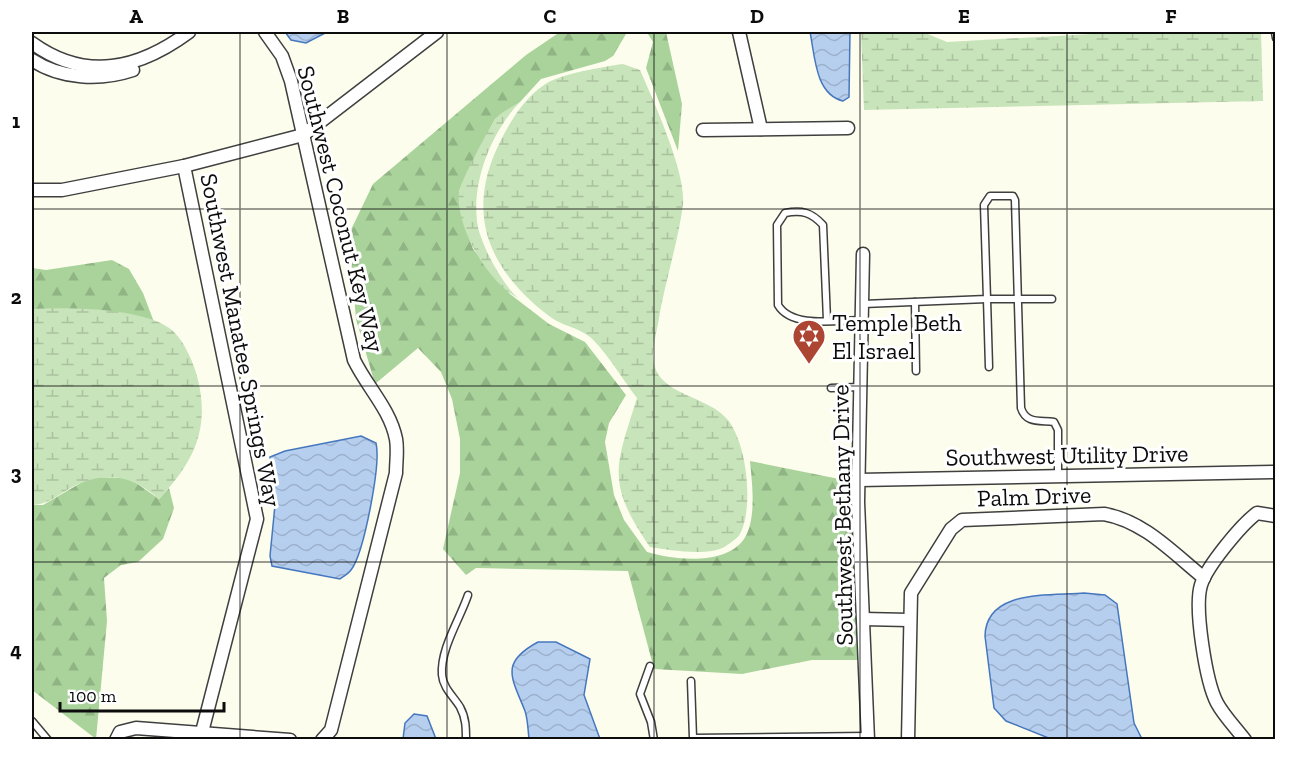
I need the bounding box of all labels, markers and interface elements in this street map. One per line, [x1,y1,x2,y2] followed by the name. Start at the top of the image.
[129,4,143,28] text: A
[337,4,349,28] text: B
[544,4,557,28] text: C
[750,4,764,28] text: D
[958,4,970,28] text: E
[1165,4,1177,28] text: F
[291,63,391,356] street label: Southwest Coconut Key Way
[12,109,20,133] text: 1
[194,171,288,510] street label: Southwest Manatee Springs Way
[11,285,22,309] text: 2
[832,308,962,365] place label: Temple Beth El Israel
[791,318,827,365] synagogue icon: Temple Beth El Israel
[825,384,859,646] street label: Southwest Bethany Drive
[945,438,1189,472] street label: Southwest Utility Drive
[11,461,22,485] text: 3
[976,480,1092,512] street label: Palm Drive
[10,638,22,662] text: 4
[60,675,224,713] scale bar
[69,685,117,707] text: 100 m

